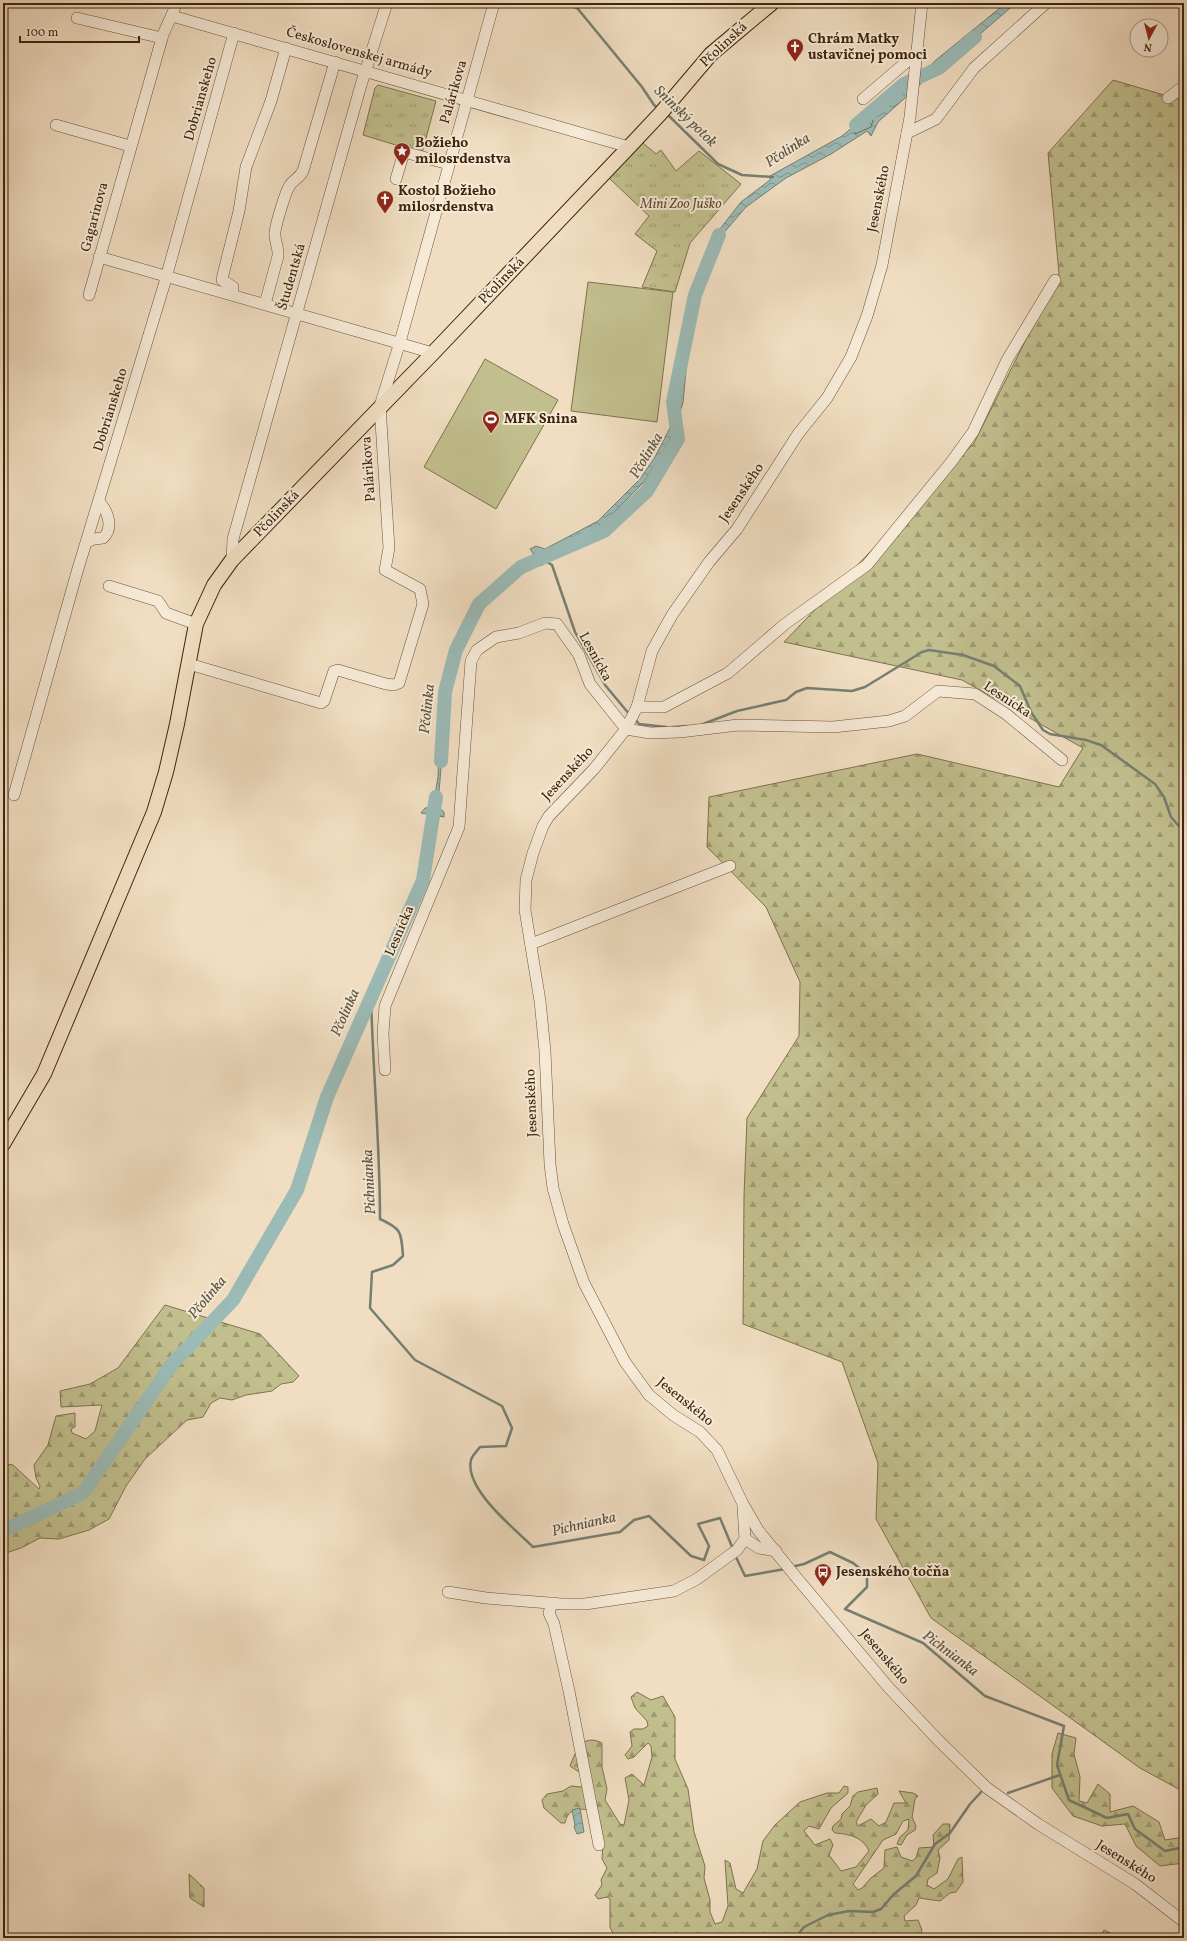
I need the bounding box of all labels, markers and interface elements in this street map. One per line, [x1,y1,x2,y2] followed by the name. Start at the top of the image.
[20,18,139,44] scale bar
[696,18,752,72] street label: Pčolinská
[1129,18,1169,58] north arrow
[284,23,435,83] street label: Československej armády
[26,25,59,41] text: 100 m
[808,30,927,65] place label: Chrám Matky ustavičnej pomoci
[785,37,805,62] church icon: Chrám Matky ustavičnej pomoci
[1143,39,1153,54] text: N
[180,55,222,143] street label: Dobrianskeho
[436,58,472,126] street label: Palárikova
[649,81,721,153] water label: Sninský potok
[761,129,815,173] water label: Pčolinka
[415,134,511,169] place label: Božieho milosrdenstva
[392,141,412,166] place icon: Božieho milosrdenstva
[863,164,895,234] street label: Jesenského
[77,180,113,254] street label: Gagarinova
[398,182,496,217] place label: Kostol Božieho milosrdenstva
[375,189,395,214] church icon: Kostol Božieho milosrdenstva
[639,195,722,214] park label: Mini Zoo Juško
[273,241,311,313] street label: Študentská
[475,253,529,309] street label: Pčolinská
[89,366,133,454] street label: Dobrianskeho
[481,409,501,434] sports icon: MFK Snina
[504,410,578,429] place label: MFK Snina
[625,429,669,483] water label: Pčolinka
[357,436,381,502] street label: Palárikova
[715,459,769,527] street label: Jesenského
[250,486,304,542] street label: Pčolinská
[574,629,616,685] street label: Lesnícka
[979,677,1035,723] street label: Lesnícka
[415,683,441,735] water label: Pčolinka
[538,743,598,805] street label: Jesenského
[381,903,419,959] street label: Lesnícka
[326,986,366,1040] water label: Pčolinka
[521,1069,543,1137] street label: Jesenského
[358,1149,382,1215] water label: Pichnianka
[184,1272,232,1324] water label: Pčolinka
[653,1373,717,1431] street label: Jesenského
[550,1507,618,1543] water label: Pichnianka
[813,1562,833,1587] bus stop icon: Jesenského točňa
[835,1563,950,1582] place label: Jesenského točňa
[855,1625,913,1689] street label: Jesenského
[918,1626,982,1682] water label: Pichnianka
[1092,1836,1160,1888] street label: Jesenského

